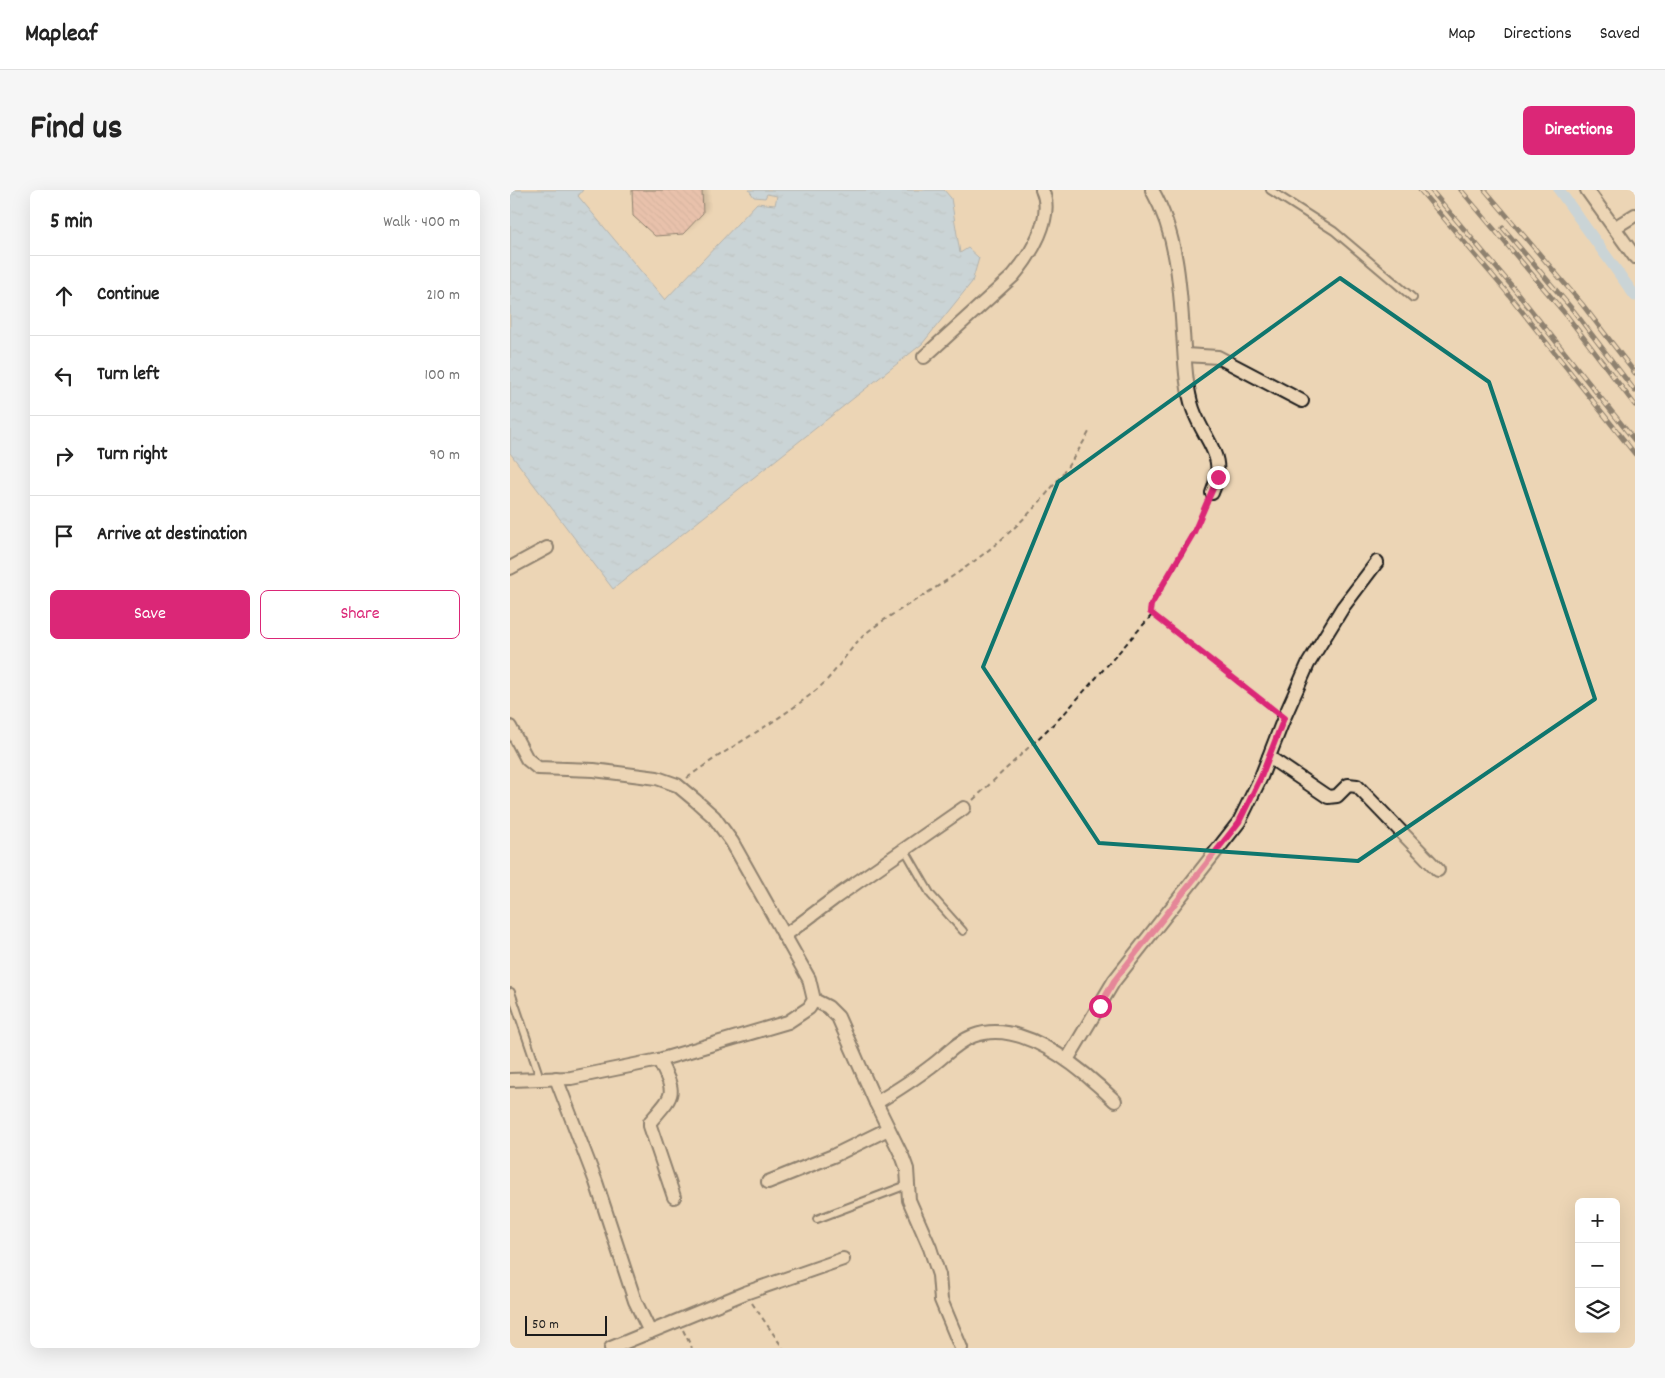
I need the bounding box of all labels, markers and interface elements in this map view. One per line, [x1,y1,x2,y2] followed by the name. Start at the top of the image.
[25,18,97,52] text: Mapleaf
[1448,22,1475,47] text: Map
[1503,22,1572,47] text: Directions
[1600,22,1640,47] text: Saved
[30,105,122,155] text: Find us
[1523,106,1635,155] button: Directions
[50,208,93,238] text: 5 min
[383,211,460,234] text: Walk · 400 m
[50,282,78,310] icon: ahead
[97,282,159,309] text: Continue
[426,284,460,307] text: 210 m
[50,362,78,390] icon: left
[97,362,160,389] text: Turn left
[424,364,460,387] text: 100 m
[50,442,78,470] icon: right
[97,442,168,469] text: Turn right
[429,444,460,467] text: 90 m
[1207,466,1230,489] route end
[50,522,78,550] icon: arrive
[97,522,247,549] text: Arrive at destination
[50,590,250,639] button: Save
[260,590,460,639] button: Share
[1089,995,1112,1018] route start
[1575,1198,1620,1333] map controls
[1575,1198,1620,1243] button: +
[1575,1243,1620,1288] button: −
[1575,1288,1620,1333] button: layers
[525,1313,608,1336] scale bar
[532,1315,559,1335] text: 50 m

